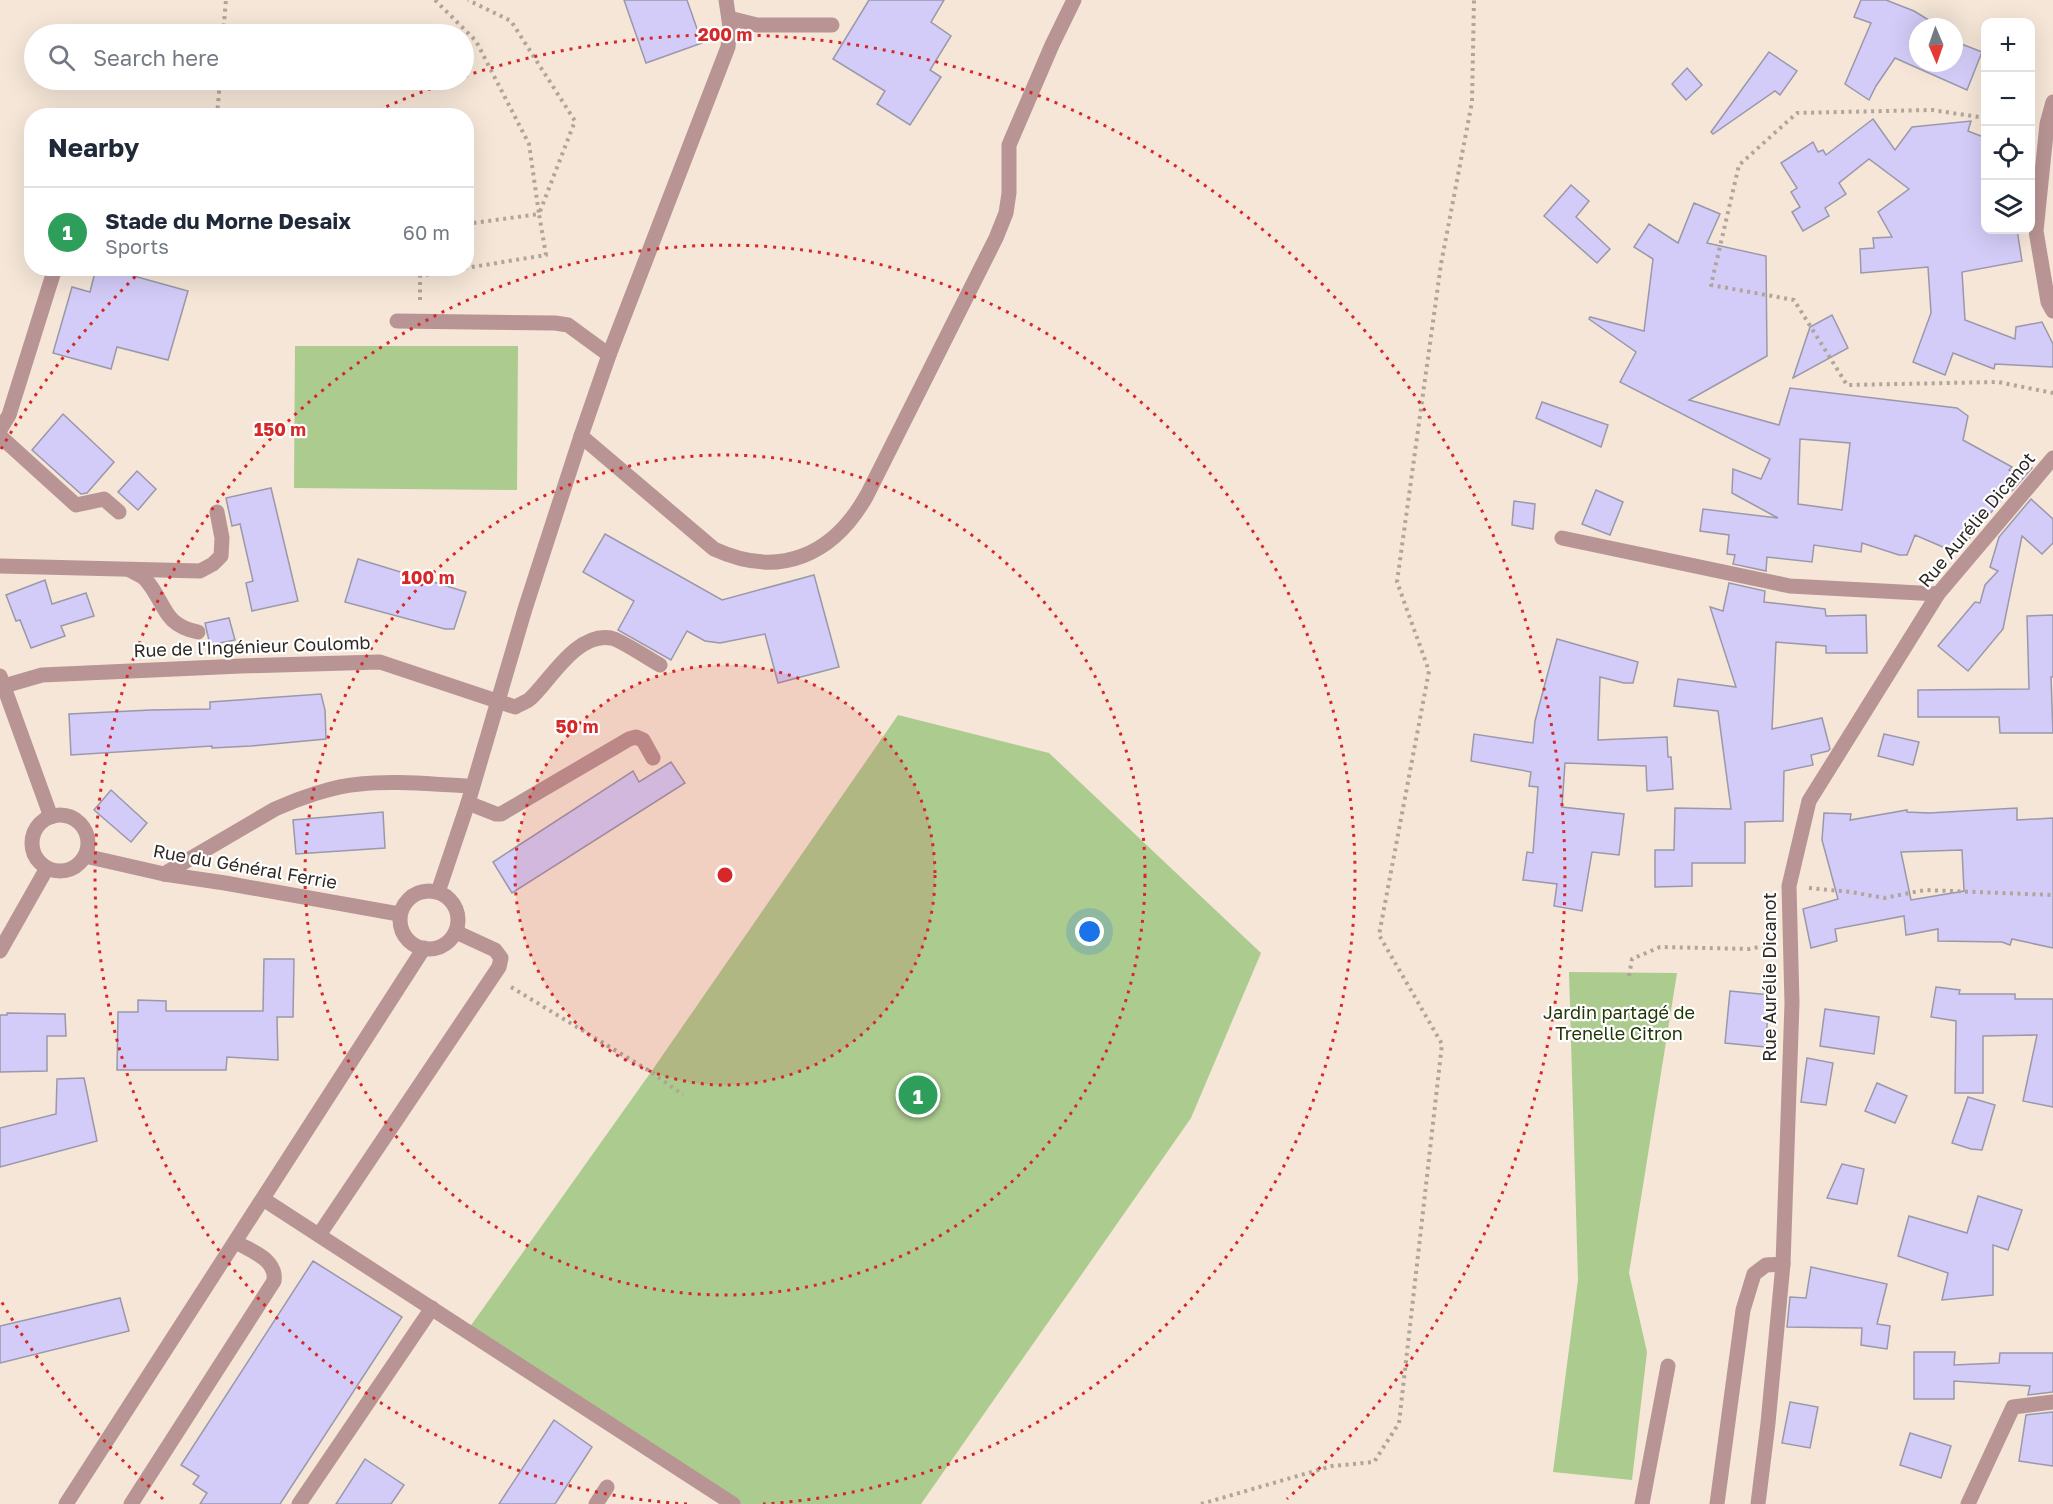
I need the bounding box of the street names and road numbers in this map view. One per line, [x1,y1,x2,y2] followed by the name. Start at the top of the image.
[1913,447,2039,591] street label: Rue Aurélie Dicanot
[133,631,371,661] street label: Rue de l'Ingénieur Coulomb
[151,839,339,893] street label: Rue du Général Ferrie
[1758,892,1780,1062] street label: Rue Aurélie Dicanot

